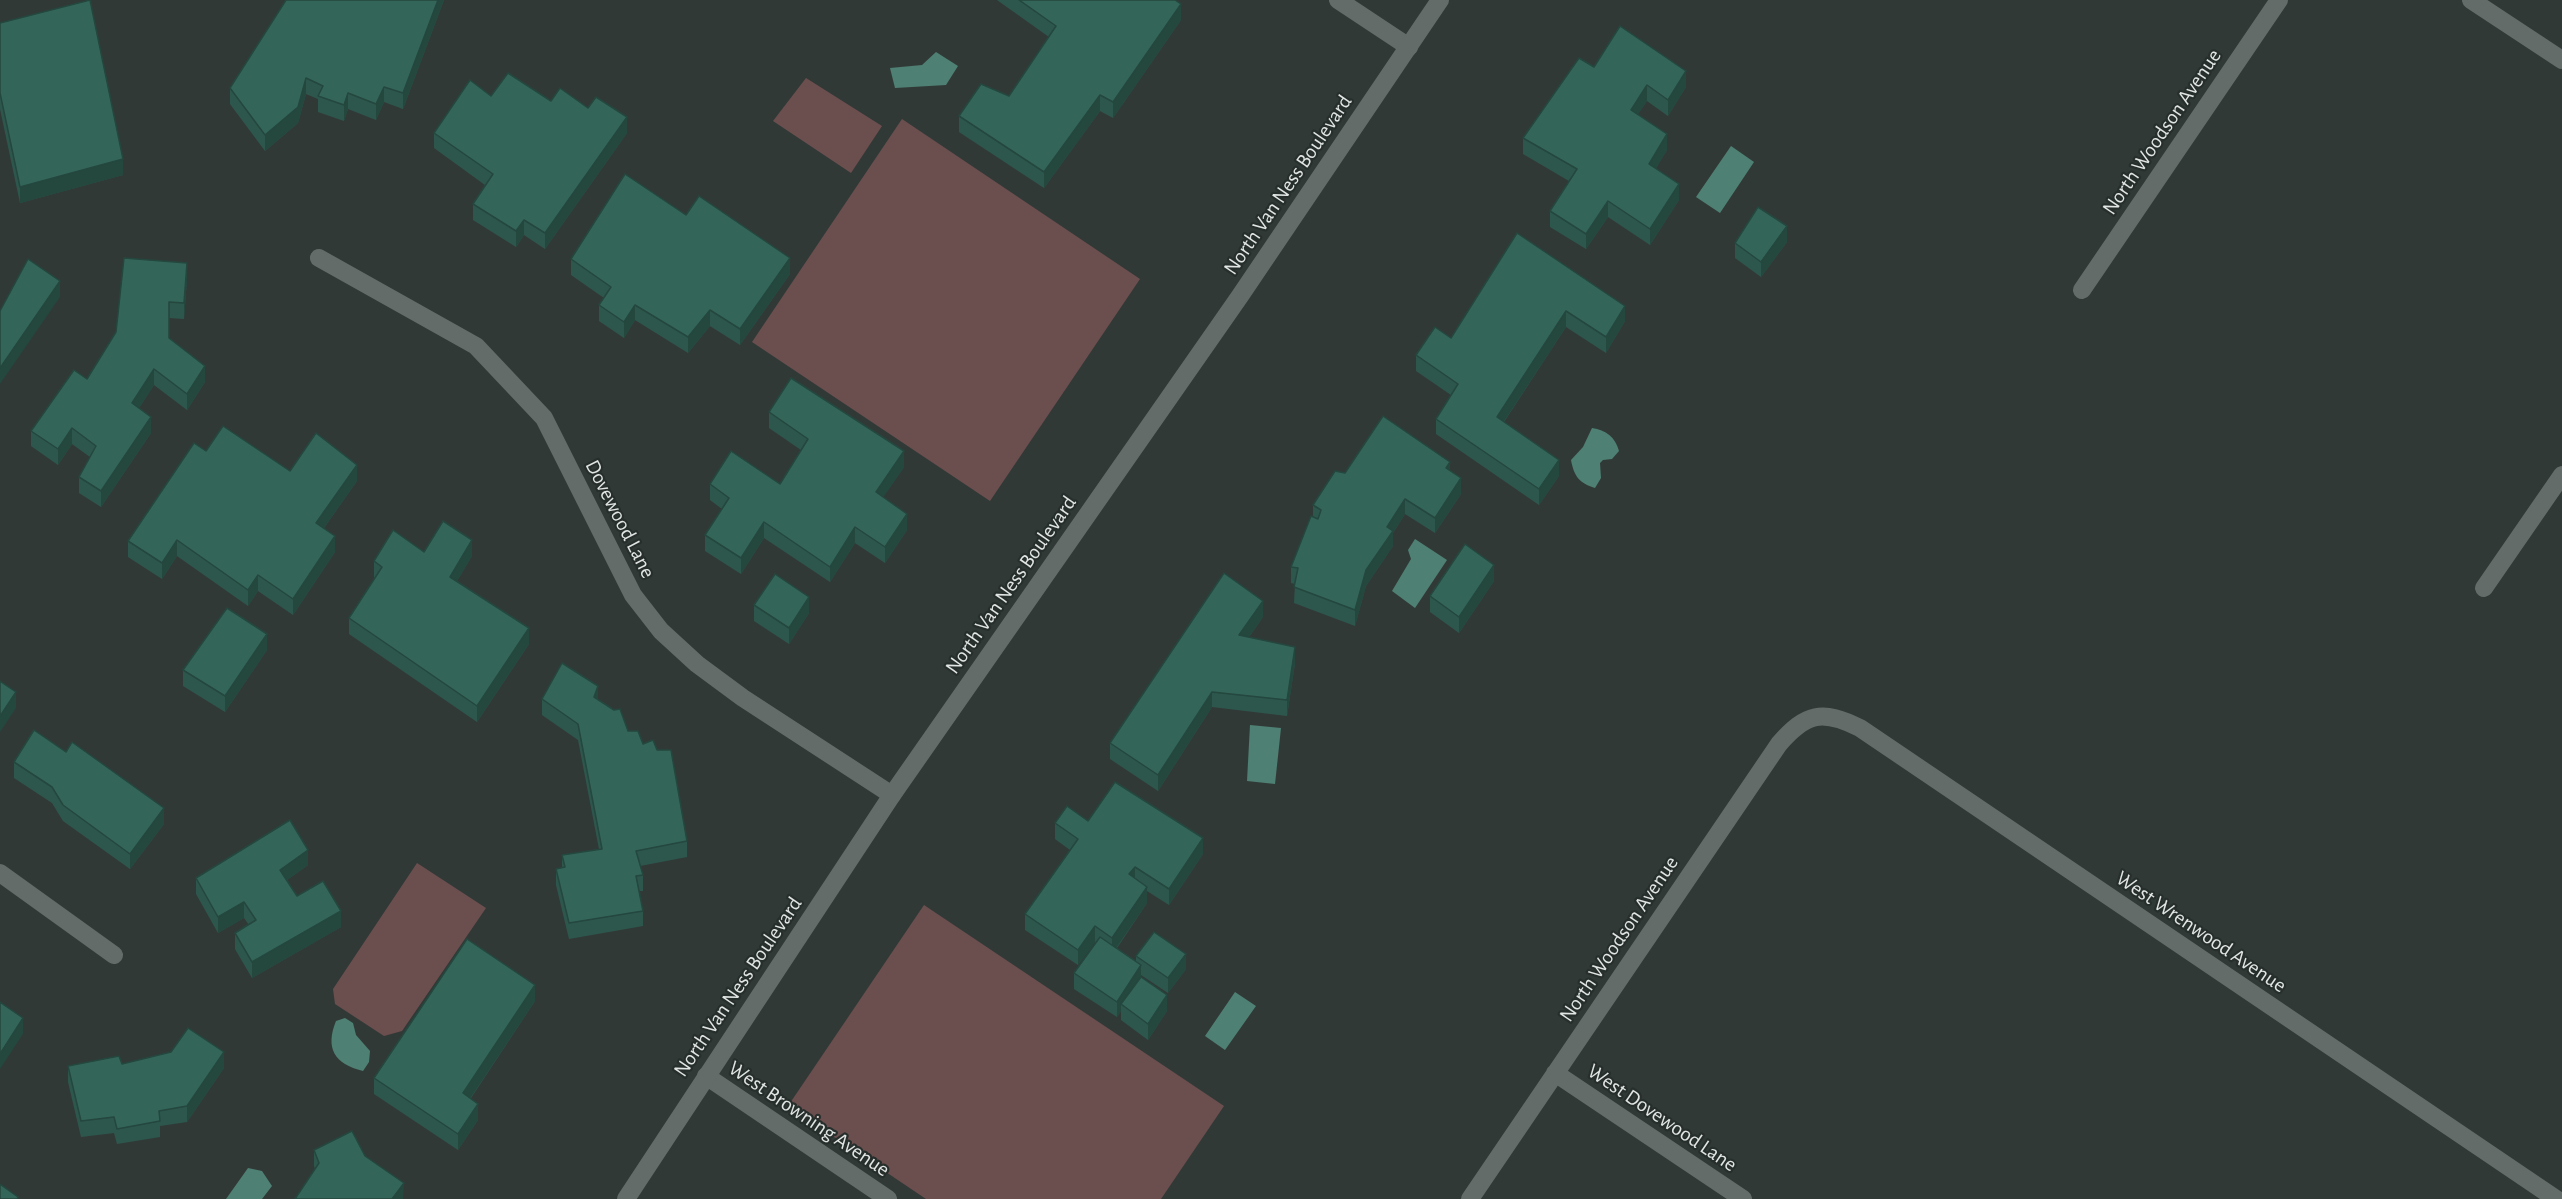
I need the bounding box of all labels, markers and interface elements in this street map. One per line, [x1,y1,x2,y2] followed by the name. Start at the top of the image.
[2097,44,2227,220] street label: North Woodson Avenue
[1218,90,1358,280] street label: North Van Ness Boulevard
[579,456,661,582] street label: Dovewood Lane
[940,491,1082,679] street label: North Van Ness Boulevard
[1554,851,1684,1027] street label: North Woodson Avenue
[2111,866,2291,998] street label: West Wrenwood Avenue
[668,892,808,1082] street label: North Van Ness Boulevard
[724,1056,894,1182] street label: West Browning Avenue
[1582,1059,1742,1177] street label: West Dovewood Lane

